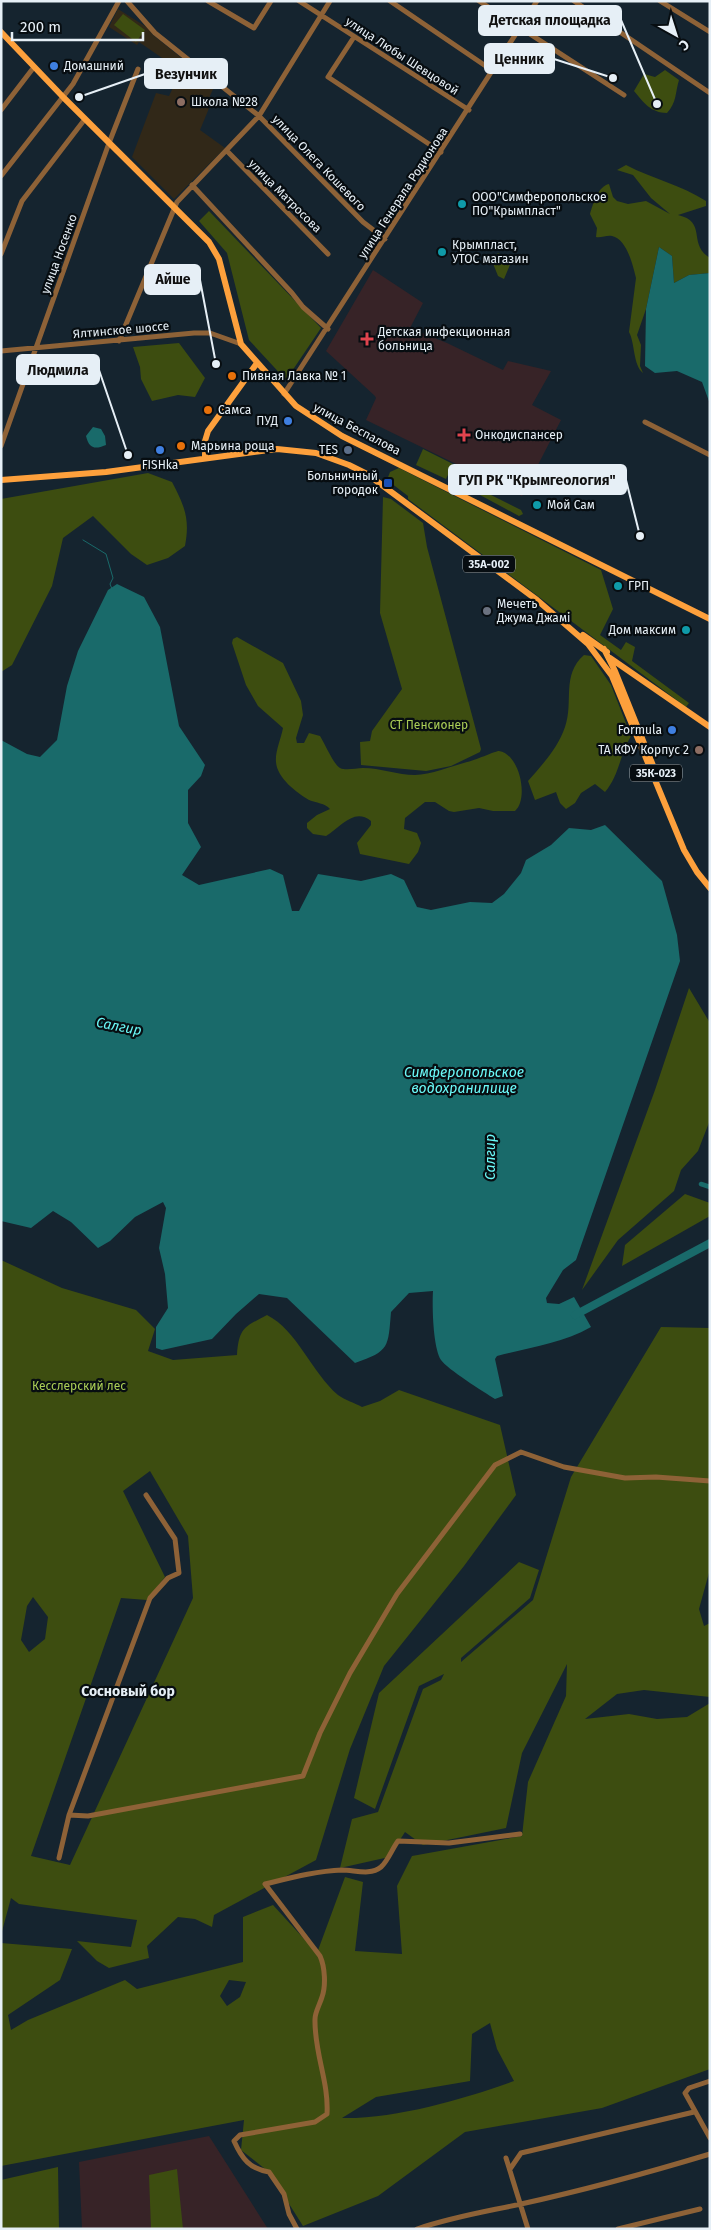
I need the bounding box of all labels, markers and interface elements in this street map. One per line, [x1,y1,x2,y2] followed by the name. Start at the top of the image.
[479,6,621,35] callout: Детская площадка
[12,10,144,42] scale bar
[651,10,701,60] north arrow
[488,12,611,29] text: Детская площадка
[343,14,461,98] street label: улица Любы Шевцовой
[20,18,61,36] text: 200 m
[675,36,692,54] text: С
[485,44,554,73] callout: Ценник
[494,51,544,68] text: Ценник
[63,59,124,73] place label: Домашний
[145,59,227,88] callout: Везунчик
[48,60,60,72] marker: Домашний
[155,66,217,83] text: Везунчик
[191,95,258,109] place label: Школа №28
[175,96,187,108] marker: Школа №28
[269,112,369,214] street label: улица Олега Кошевого
[355,125,451,261] street label: улица Генерала Родионова
[246,157,324,235] street label: улица Матросова
[472,190,606,218] place label: ООО"Симферопольское ПО"Крымпласт"
[456,198,468,210] marker: ООО"Симферопольское ПО"Крымпласт"
[38,212,80,296] street label: улица Носенко
[452,238,529,266] place label: Крымпласт, УТОС магазин
[436,246,448,258] marker: Крымпласт, УТОС магазин
[145,265,200,294] callout: Айше
[154,271,191,288] text: Айше
[72,319,170,341] street label: Ялтинское шоссе
[377,325,510,353] place label: Детская инфекционная больница
[360,332,374,346] marker: Детская инфекционная больница
[17,355,99,384] callout: Людмила
[27,362,89,379] text: Людмила
[242,369,346,383] place label: Пивная Лавка № 1
[226,370,238,382] marker: Пивная Лавка № 1
[311,400,403,458] street label: улица Беспалова
[218,403,251,417] place label: Самса
[202,404,214,416] marker: Самса
[256,414,278,428] place label: ПУД
[282,415,294,427] marker: ПУД
[457,428,471,442] marker: Онкодиспансер
[475,428,563,442] place label: Онкодиспансер
[191,439,274,453] place label: Марьина роща
[175,440,187,452] marker: Марьина роща
[319,443,338,457] place label: TES
[154,444,166,456] marker: FISHka
[342,444,354,456] marker: TES
[142,458,178,472] place label: FISHka
[449,465,626,494] callout: ГУП РК "Крымгеология"
[307,469,379,497] place label: Больничный городок
[458,472,616,489] text: ГУП РК "Крымгеология"
[382,477,394,489] marker: Больничный городок
[547,498,595,512] place label: Мой Сам
[531,499,543,511] marker: Мой Сам
[463,556,515,572] road number: 35А-002
[628,579,649,593] place label: ГРП
[612,580,624,592] marker: ГРП
[496,597,570,625] place label: Мечеть Джума Джамі
[481,605,493,617] marker: Мечеть Джума Джамі
[608,623,676,637] place label: Дом максим
[680,624,692,636] marker: Дом максим
[390,718,468,732] park label: СТ Пенсионер
[618,723,662,737] place label: Formula
[666,724,678,736] marker: Formula
[598,743,689,757] place label: ТА КФУ Корпус 2
[693,744,705,756] marker: ТА КФУ Корпус 2
[630,764,682,781] road number: 35К-023
[95,1014,143,1039] water label: Салгир
[404,1064,524,1097] water label: Симферопольское водохранилище
[482,1134,499,1180] water label: Салгир
[32,1379,126,1393] park label: Кесслерский лес
[81,1683,175,1700] district label: Сосновый бор

